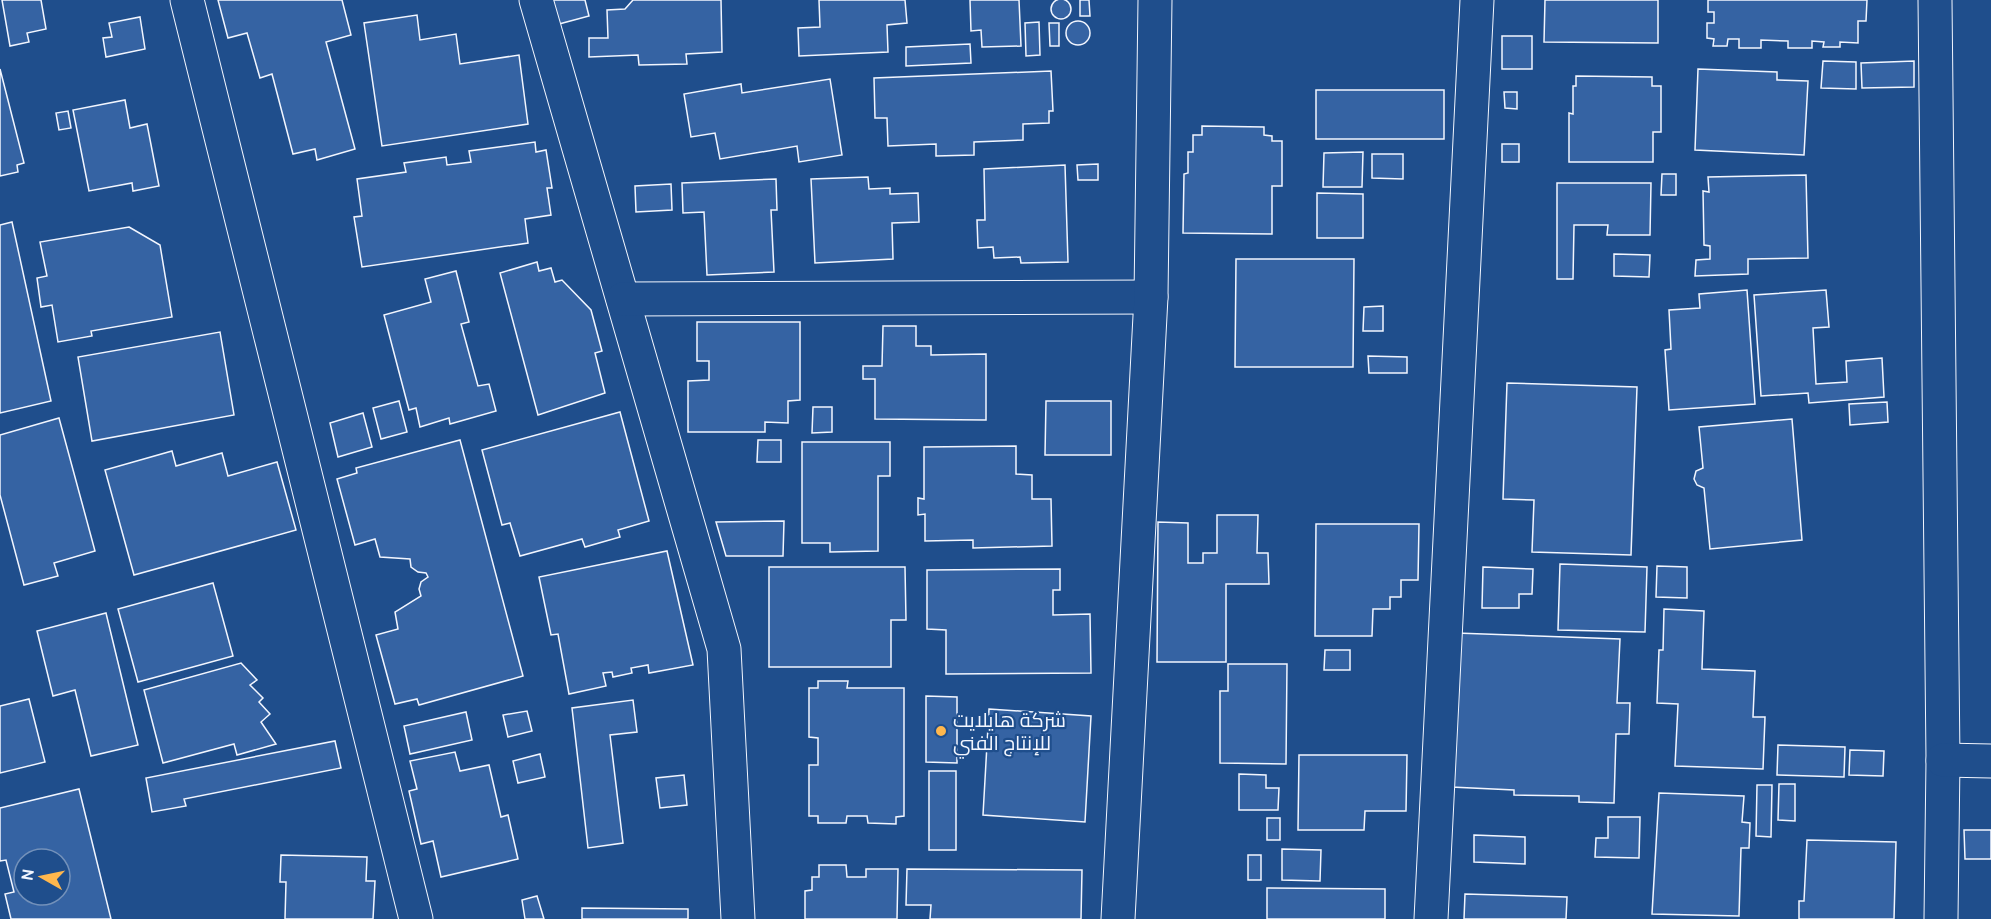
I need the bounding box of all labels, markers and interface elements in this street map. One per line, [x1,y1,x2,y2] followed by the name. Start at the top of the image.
[953,708,1066,759] place label: شركة هايلايت للإنتاج الفني
[934,724,948,738] marker: شركة هايلايت للإنتاج الفني
[12,847,72,907] north arrow
[17,868,38,882] text: N

